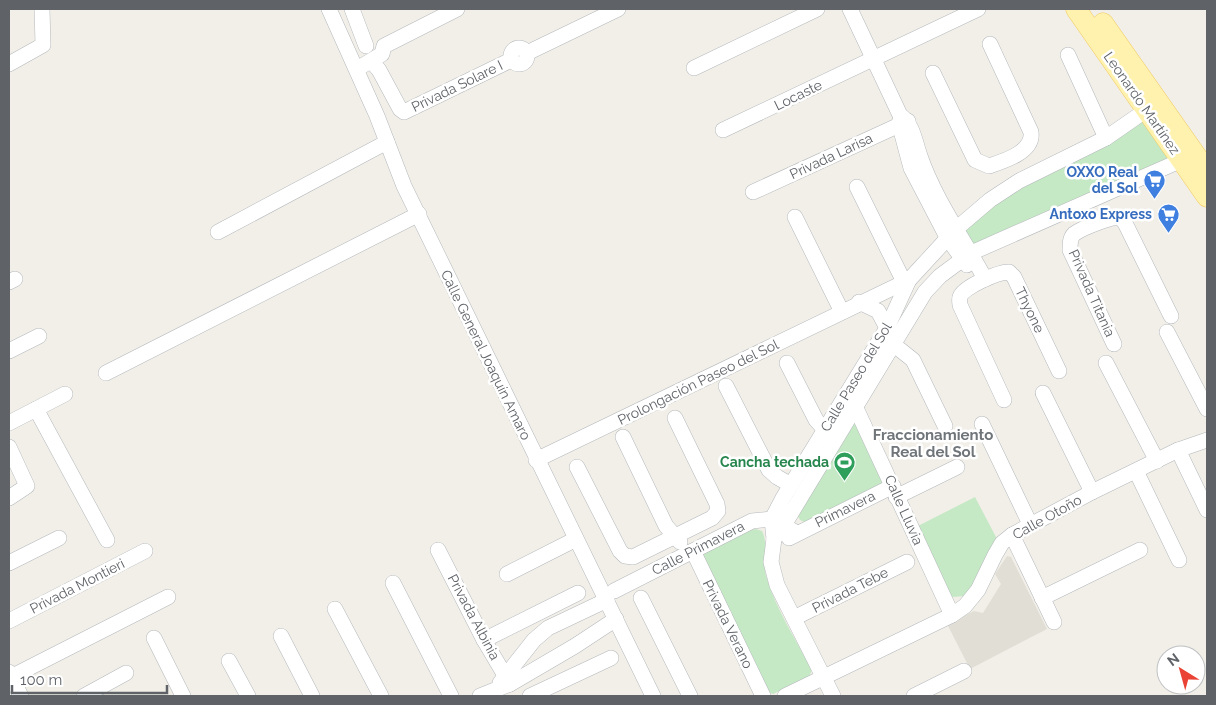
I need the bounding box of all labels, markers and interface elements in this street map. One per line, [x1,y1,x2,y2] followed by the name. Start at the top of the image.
[1101,49,1183,157] street label: Leonardo Martínez
[409,57,505,115] street label: Privada Solare I
[771,77,825,113] street label: Locaste
[787,130,875,182] street label: Privada Larisa
[1066,164,1139,196] place label: OXXO Real del Sol
[1142,168,1166,199] supermarket icon: OXXO Real del Sol
[1156,202,1180,233] supermarket icon: Antoxo Express
[1050,206,1152,222] place label: Antoxo Express
[1066,247,1118,339] street label: Privada Titania
[438,267,534,443] street label: Calle General Joaquín Amaro
[1012,285,1048,335] street label: Thyone
[817,319,895,434] street label: Calle Paseo del Sol
[615,336,781,428] street label: Prolongación Paseo del Sol
[873,426,993,461] district label: Fraccionamiento Real del Sol
[833,450,857,481] sports icon: Cancha techada
[720,454,829,470] place label: Cancha techada
[881,472,927,548] street label: Calle Lluvia
[812,488,878,530] street label: Primavera
[1010,491,1084,543] street label: Calle Otoño
[649,518,747,578] street label: Calle Primavera
[27,555,127,617] street label: Privada Montieri
[809,564,891,616] street label: Privada Tebe
[445,571,503,663] street label: Privada Albinia
[700,577,756,671] street label: Privada Verano
[1156,645,1206,695] north arrow
[1164,650,1182,669] text: N
[12,662,168,694] scale bar
[20,671,62,689] text: 100 m

